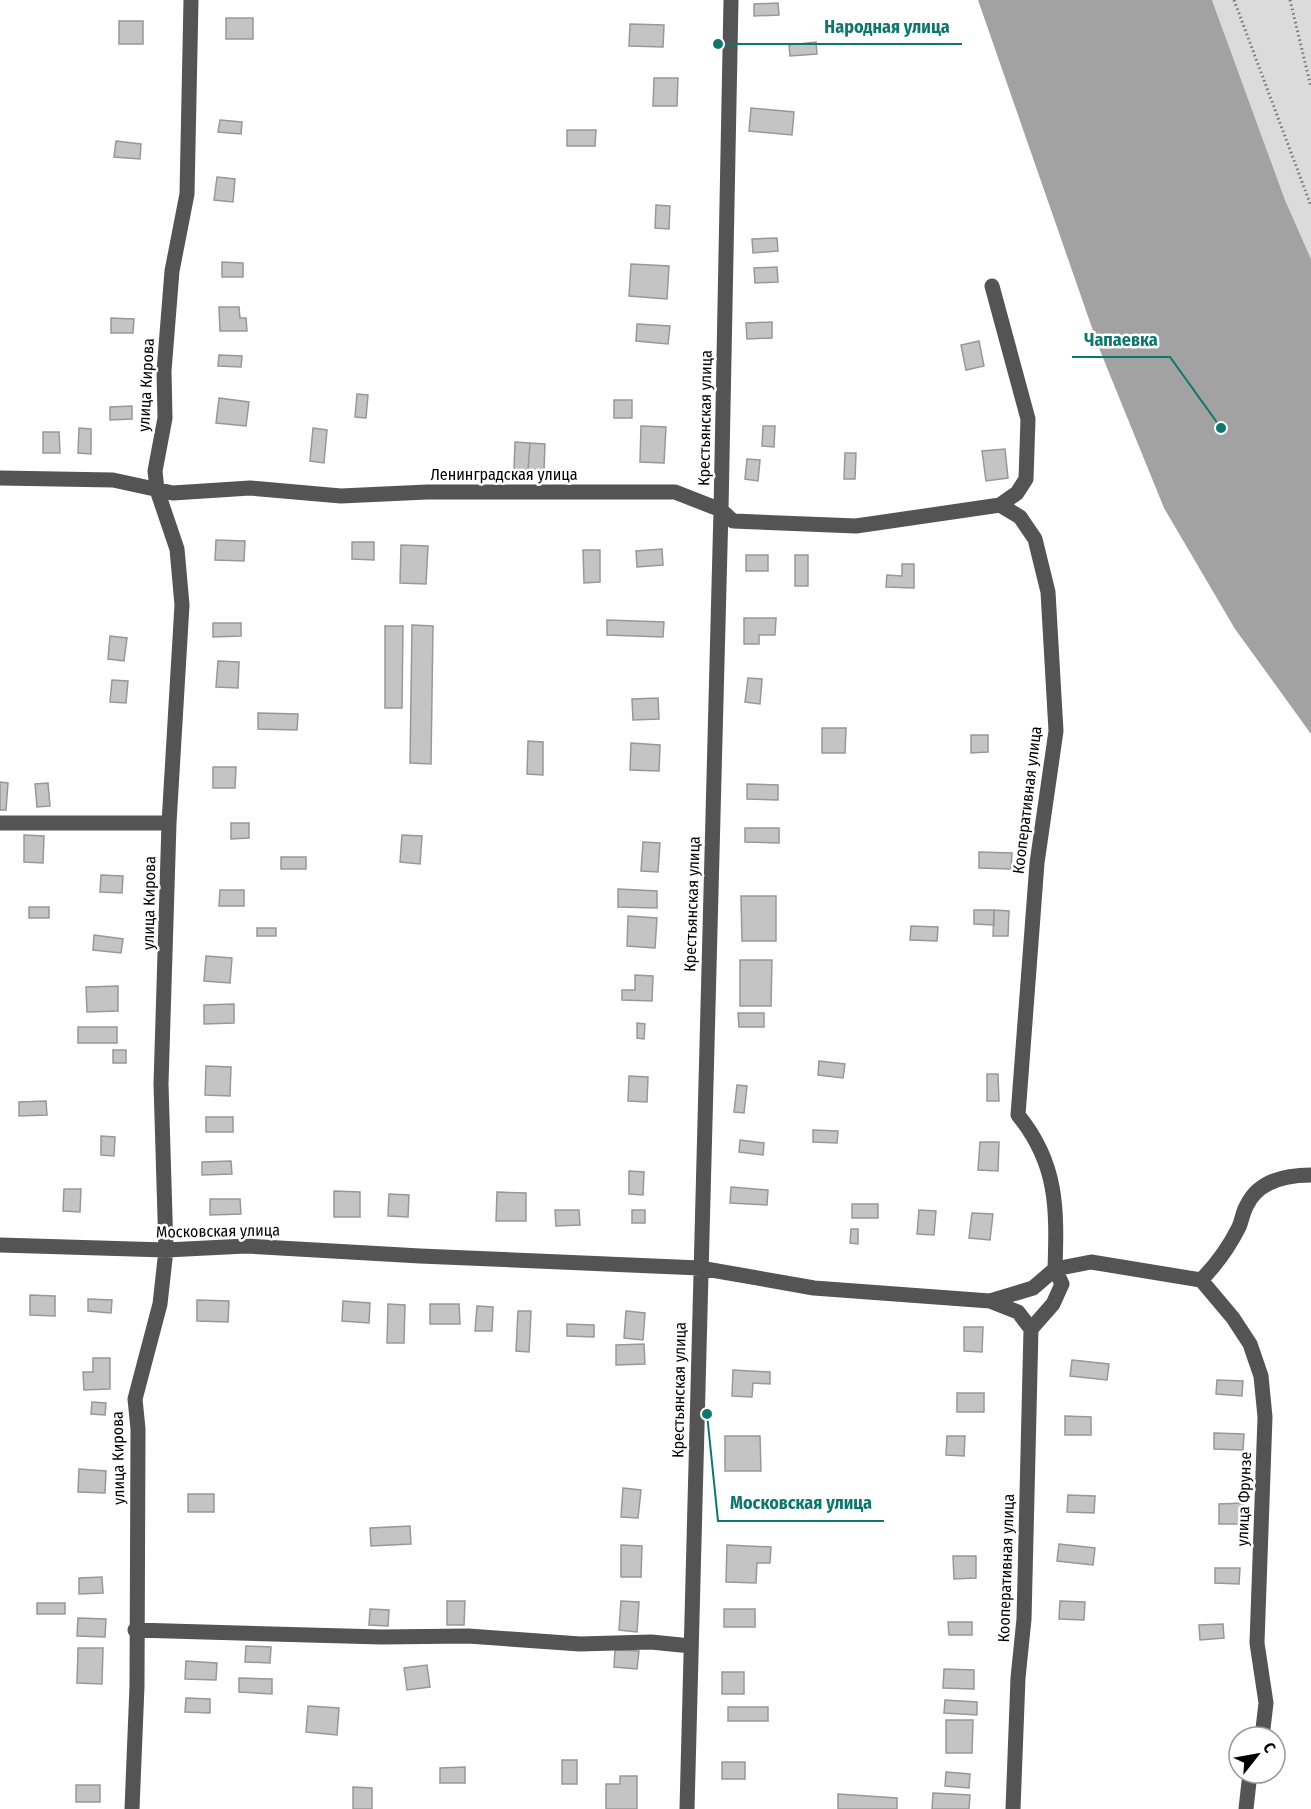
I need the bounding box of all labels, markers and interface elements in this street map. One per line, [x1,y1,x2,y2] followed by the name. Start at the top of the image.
[813,8,962,44] callout: Народная улица
[824,16,950,38] text: Народная улица
[1072,321,1170,357] callout: Чапаевка
[1084,329,1158,351] text: Чапаевка
[134,338,158,432] street label: улица Кирова
[694,350,716,486] street label: Крестьянская улица
[430,465,578,484] street label: Ленинградская улица
[1009,725,1046,875] street label: Кооперативная улица
[680,836,704,972] street label: Крестьянская улица
[139,856,159,950] street label: улица Кирова
[156,1220,280,1242] street label: Московская улица
[668,1322,690,1458] street label: Крестьянская улица
[108,1411,128,1505] street label: улица Кирова
[1233,1451,1255,1547] street label: улица Фрунзе
[718,1485,884,1521] callout: Московская улица
[730,1492,872,1514] text: Московская улица
[994,1493,1018,1643] street label: Кооперативная улица
[1227,1725,1287,1785] north arrow
[1259,1739,1280,1757] text: С

